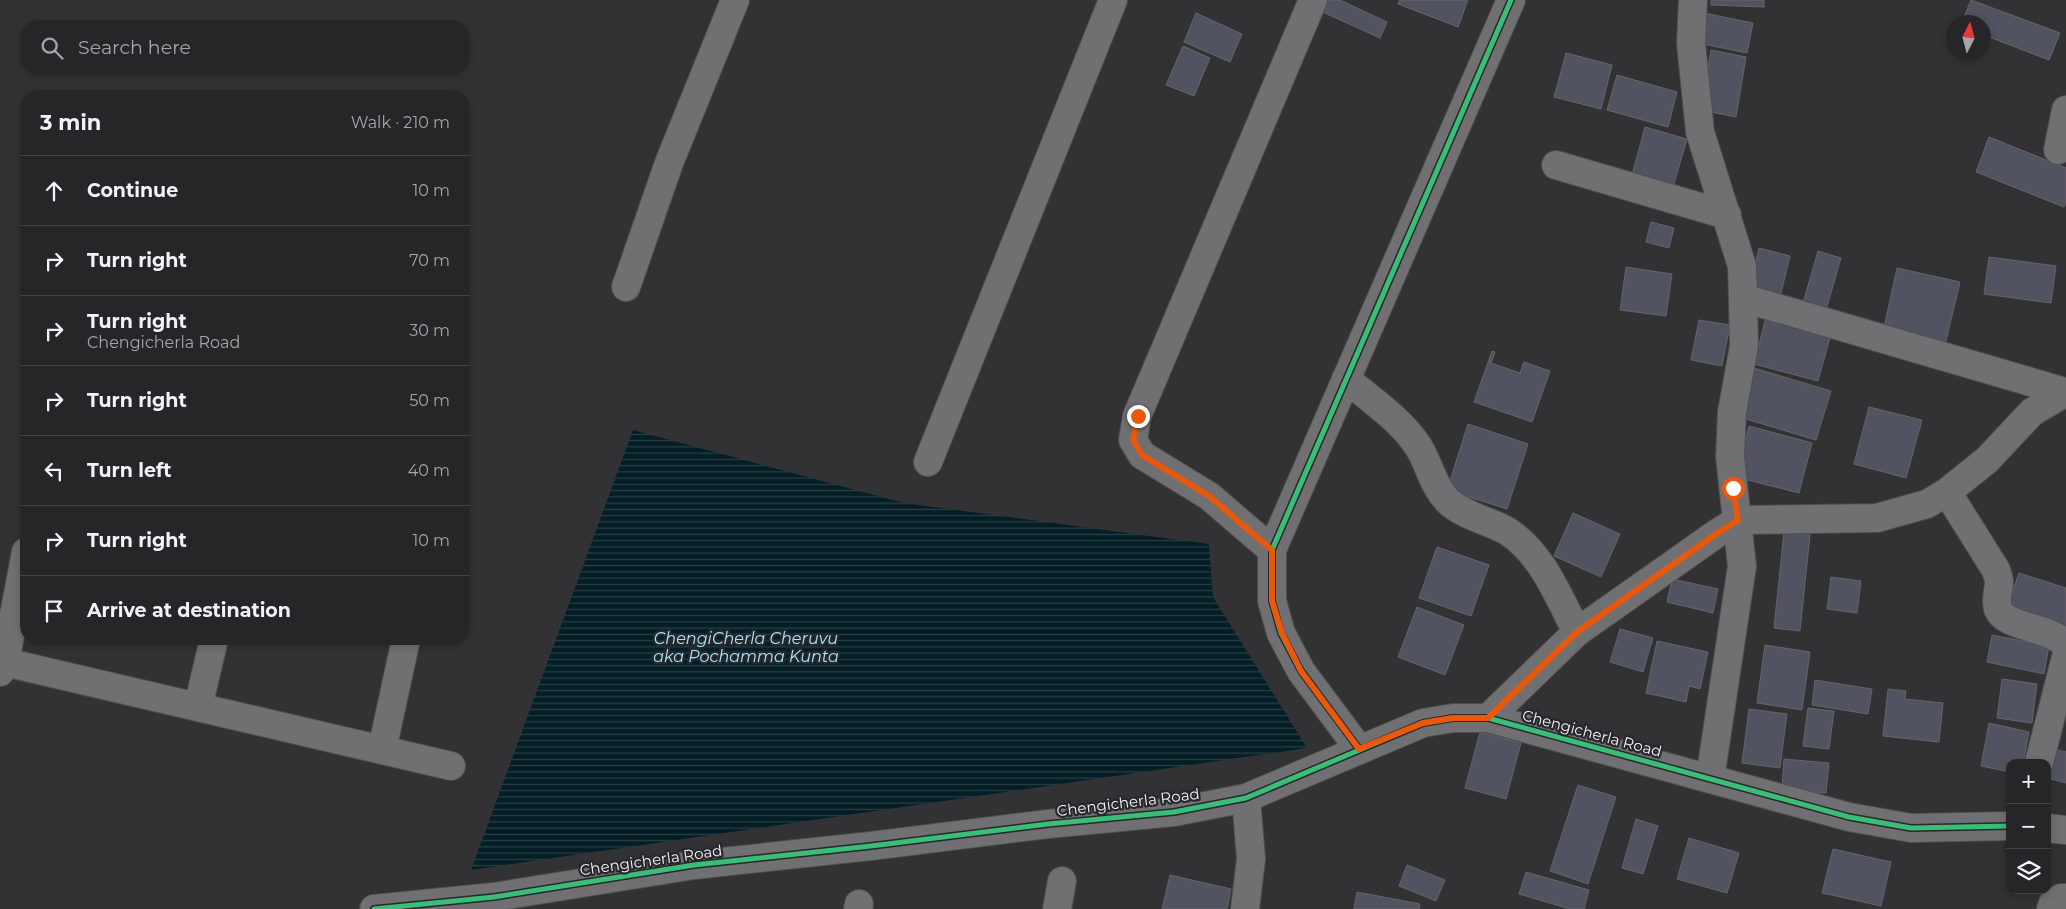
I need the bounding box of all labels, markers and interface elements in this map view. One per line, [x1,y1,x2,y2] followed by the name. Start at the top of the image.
[1946,15,1991,60] north arrow
[20,20,470,75] search box
[38,34,66,62] icon: search
[78,36,191,59] text: Search here
[40,110,101,135] text: 3 min
[351,113,450,132] text: Walk · 210 m
[40,177,68,205] icon: ahead
[87,179,178,202] text: Continue
[412,181,450,200] text: 10 m
[40,247,68,275] icon: right
[87,249,187,272] text: Turn right
[409,251,450,270] text: 70 m
[87,310,187,333] text: Turn right
[40,317,68,345] icon: right
[409,321,450,340] text: 30 m
[87,333,240,352] text: Chengicherla Road
[40,387,68,415] icon: right
[87,389,187,412] text: Turn right
[409,391,450,410] text: 50 m
[1127,405,1150,428] route end
[40,457,68,485] icon: left
[87,459,172,482] text: Turn left
[408,461,450,480] text: 40 m
[1722,477,1745,500] route start
[40,527,68,555] icon: right
[87,529,187,552] text: Turn right
[412,531,450,550] text: 10 m
[40,597,68,625] icon: arrive
[87,599,291,622] text: Arrive at destination
[653,629,839,666] water label: ChengiCherla Cheruvu aka Pochamma Kunta
[1520,705,1664,761] street label: Chengicherla Road
[2006,759,2051,894] map controls
[2006,759,2051,804] button: +
[1056,784,1200,820] street label: Chengicherla Road
[2006,804,2051,849] button: −
[579,841,723,879] street label: Chengicherla Road
[2006,849,2051,894] button: layers

